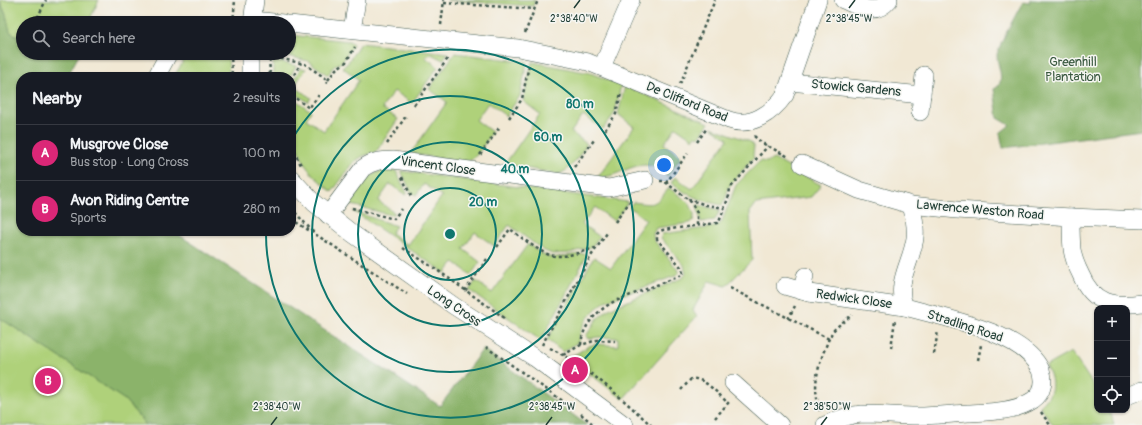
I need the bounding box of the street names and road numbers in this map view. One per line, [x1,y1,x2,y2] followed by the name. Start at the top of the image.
[810,76,902,100] street label: Stowick Gardens
[644,78,730,126] street label: De Clifford Road
[399,153,477,179] street label: Vincent Close
[915,196,1045,224] street label: Lawrence Weston Road
[424,282,484,330] street label: Long Cross
[815,286,894,312] street label: Redwick Close
[925,306,1005,346] street label: Stradling Road

